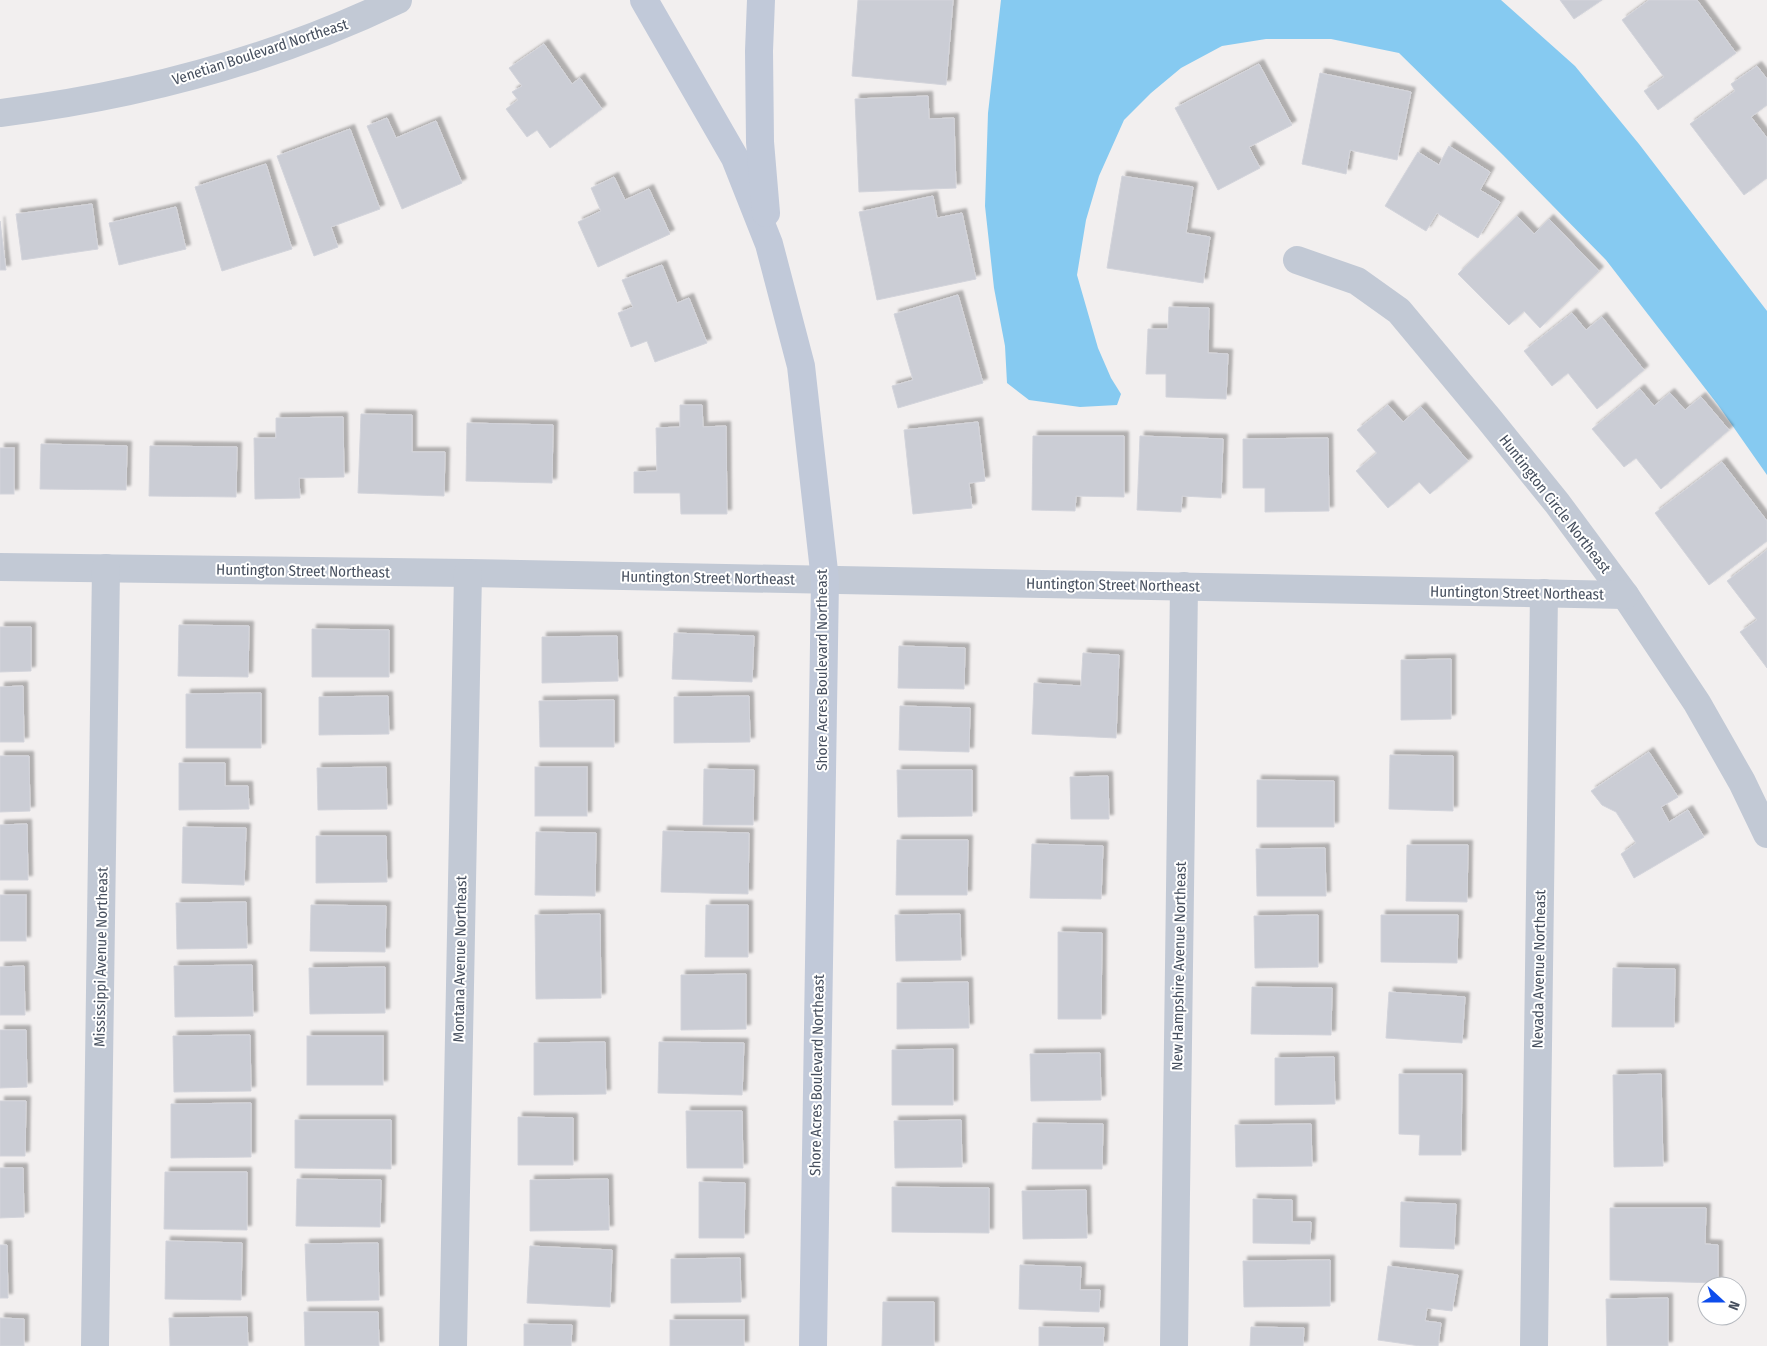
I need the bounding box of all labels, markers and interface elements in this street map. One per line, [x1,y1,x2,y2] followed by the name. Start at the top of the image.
[170,15,350,89] street label: Venetian Boulevard Northeast
[1495,431,1615,577] street label: Huntington Circle Northeast
[216,560,390,582] street label: Huntington Street Northeast
[621,567,795,589] street label: Huntington Street Northeast
[813,569,831,771] street label: Shore Acres Boulevard Northeast
[1026,574,1200,596] street label: Huntington Street Northeast
[1430,582,1604,604] street label: Huntington Street Northeast
[1168,861,1190,1071] street label: New Hampshire Avenue Northeast
[90,867,112,1047] street label: Mississippi Avenue Northeast
[450,875,470,1043] street label: Montana Avenue Northeast
[1529,889,1549,1048] street label: Nevada Avenue Northeast
[806,974,828,1176] street label: Shore Acres Boulevard Northeast
[1697,1276,1747,1326] north arrow
[1724,1299,1743,1312] text: N

